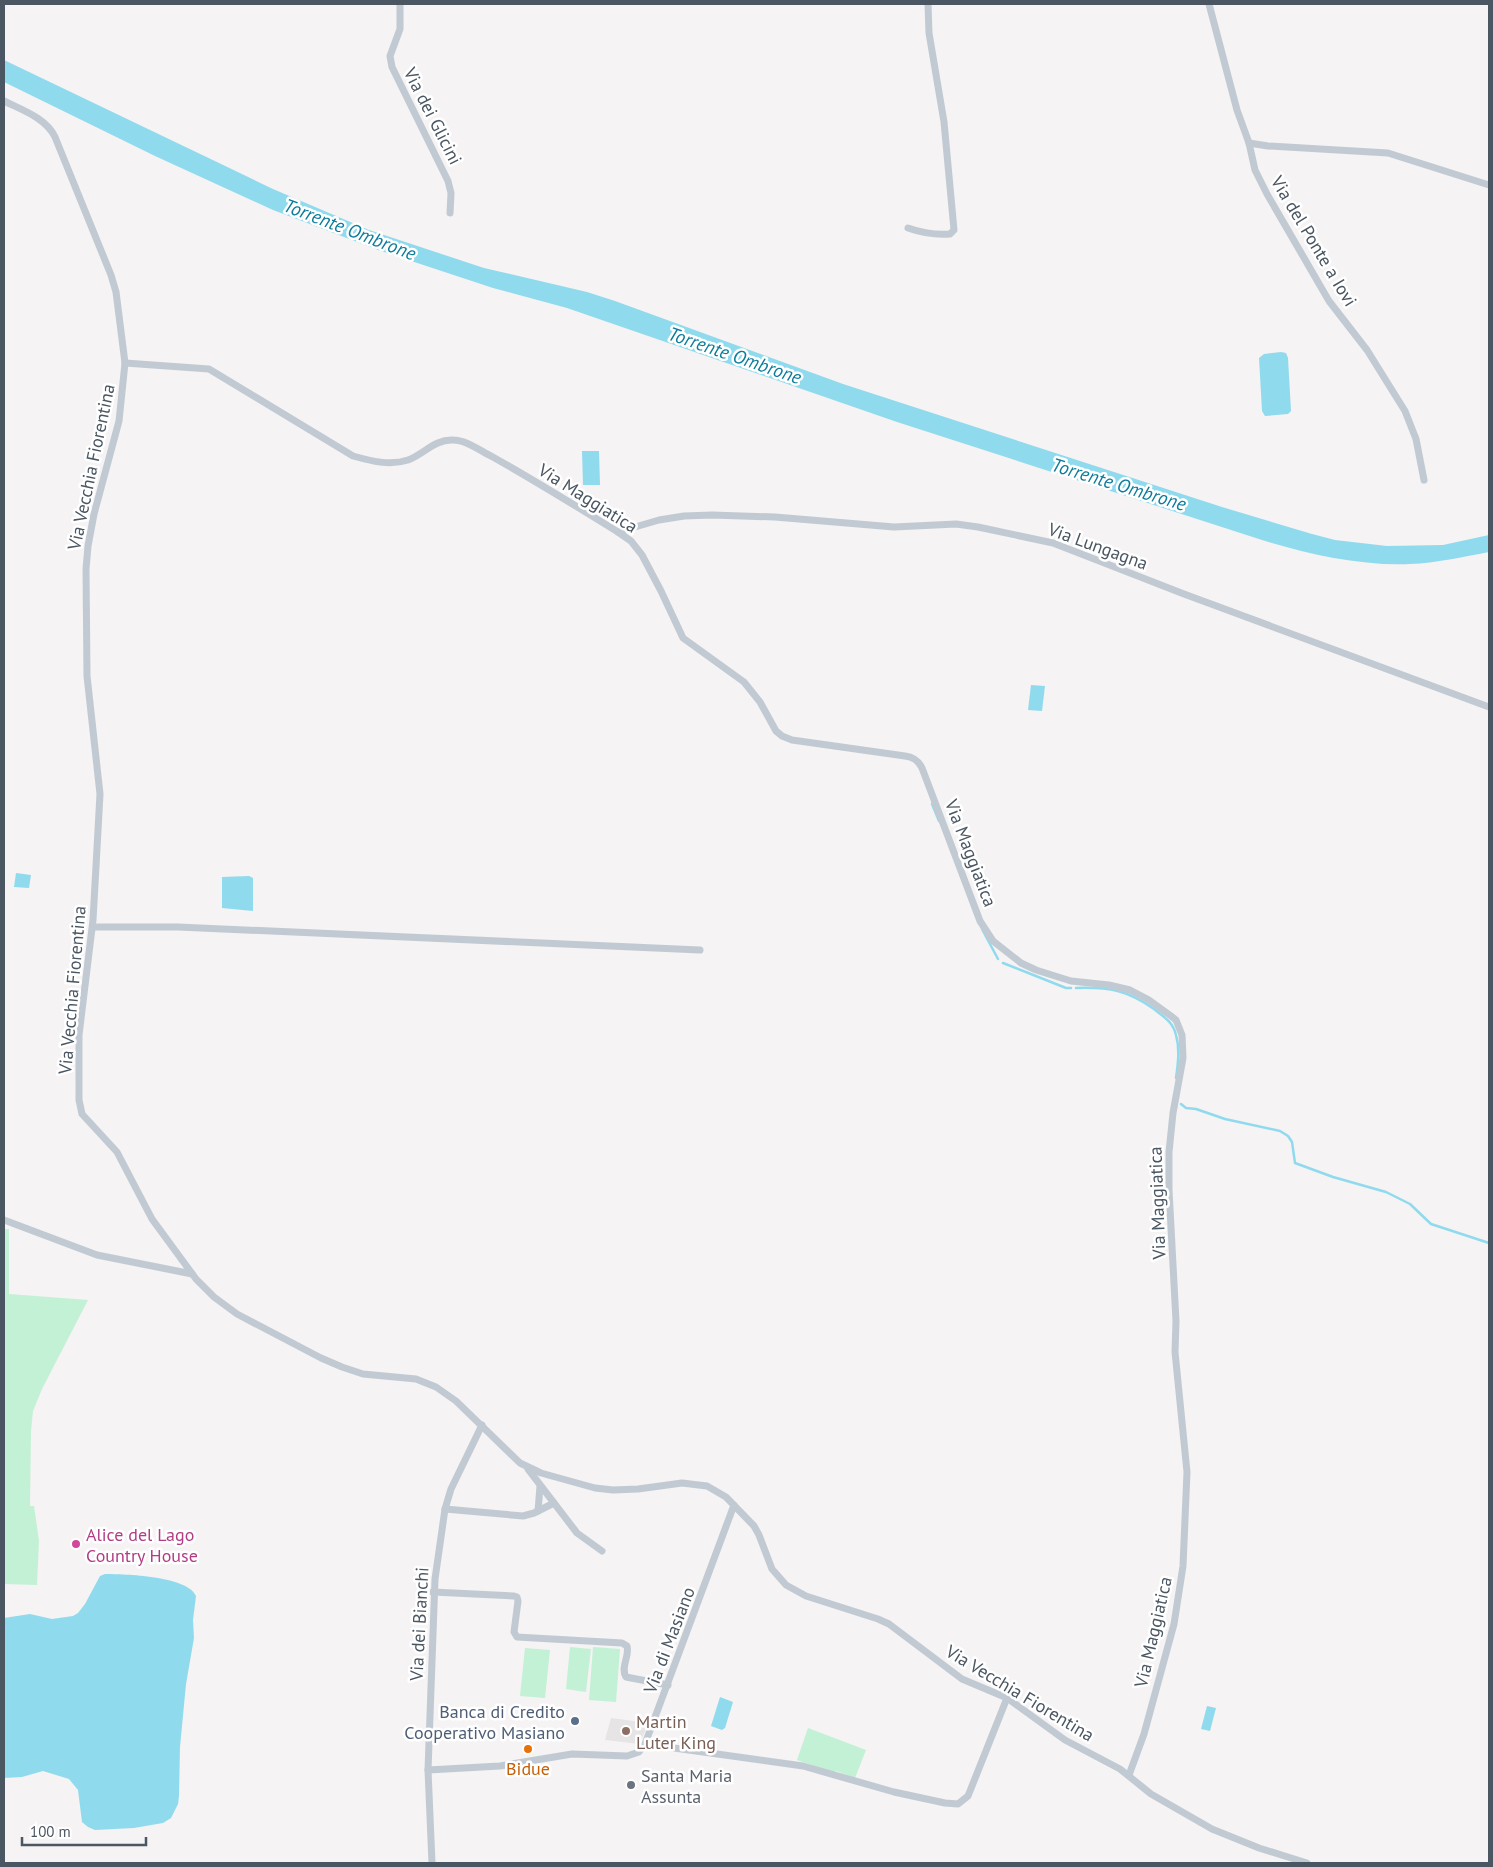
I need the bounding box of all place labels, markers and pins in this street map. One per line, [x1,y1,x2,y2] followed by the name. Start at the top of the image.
[86,1523,198,1567] place label: Alice del Lago Country House
[70,1538,82,1550] marker: Alice del Lago Country House
[404,1700,565,1744] place label: Banca di Credito Cooperativo Masiano
[636,1710,716,1754] place label: Martin Luter King
[569,1715,581,1727] marker: Banca di Credito Cooperativo Masiano
[620,1725,632,1737] marker: Martin Luter King
[522,1743,534,1755] marker: Bidue
[506,1757,550,1780] place label: Bidue
[641,1764,732,1808] place label: Santa Maria Assunta
[625,1779,637,1791] marker: Santa Maria Assunta

